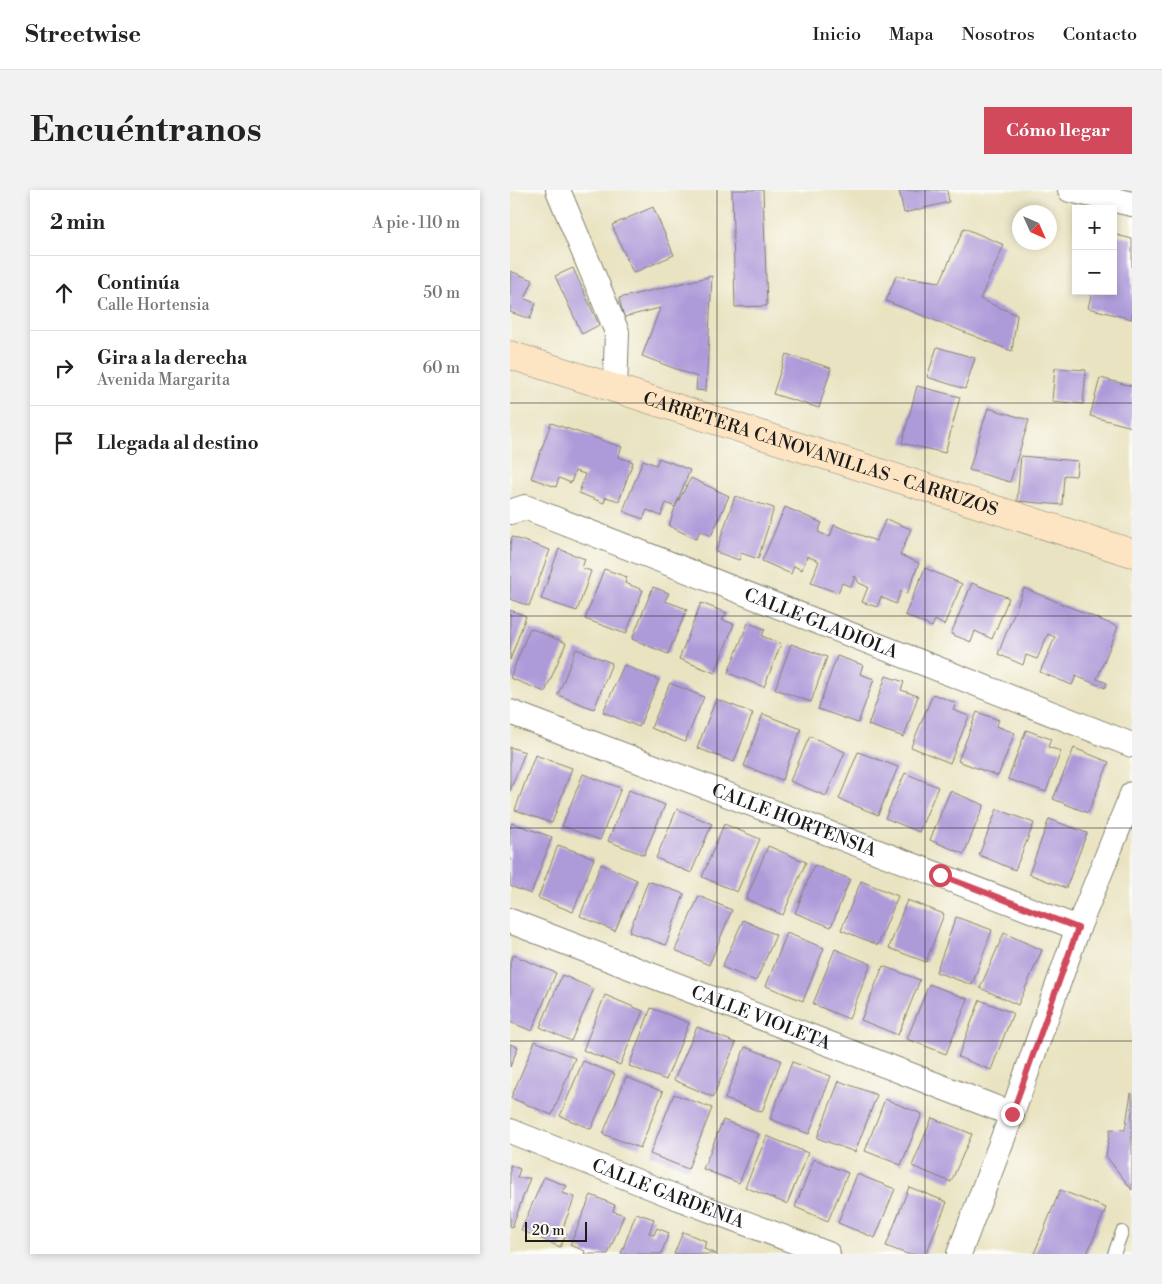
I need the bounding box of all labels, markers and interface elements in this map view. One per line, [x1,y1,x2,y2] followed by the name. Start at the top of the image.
[25,20,141,50] text: Streetwise
[812,23,861,46] text: Inicio
[889,23,934,46] text: Mapa
[962,23,1035,46] text: Nosotros
[1063,23,1137,46] text: Contacto
[984,107,1132,154] button: Cómo llegar
[30,109,262,152] text: Encuéntranos
[1012,205,1057,250] north arrow
[1072,205,1117,295] map controls
[1072,205,1117,250] button: +
[50,210,105,236] text: 2 min
[372,213,460,233] text: A pie · 110 m
[1072,250,1117,295] button: −
[97,271,180,295] text: Continúa
[50,279,78,307] icon: ahead
[423,283,460,303] text: 50 m
[97,295,210,315] text: Calle Hortensia
[97,346,247,370] text: Gira a la derecha
[50,354,78,382] icon: right
[422,358,460,378] text: 60 m
[97,370,230,390] text: Avenida Margarita
[640,387,1001,522] street label: CARRETERA CANOVANILLAS - CARRUZOS
[50,429,78,457] icon: arrive
[97,431,259,455] text: Llegada al destino
[741,583,902,664] street label: CALLE GLADIOLA
[708,779,880,862] street label: CALLE HORTENSIA
[929,864,952,887] route start
[688,981,835,1055] street label: CALLE VIOLETA
[1001,1103,1024,1126] route end
[588,1154,748,1234] street label: CALLE GARDENIA
[525,1219,588,1242] scale bar
[532,1222,564,1240] text: 20 m

